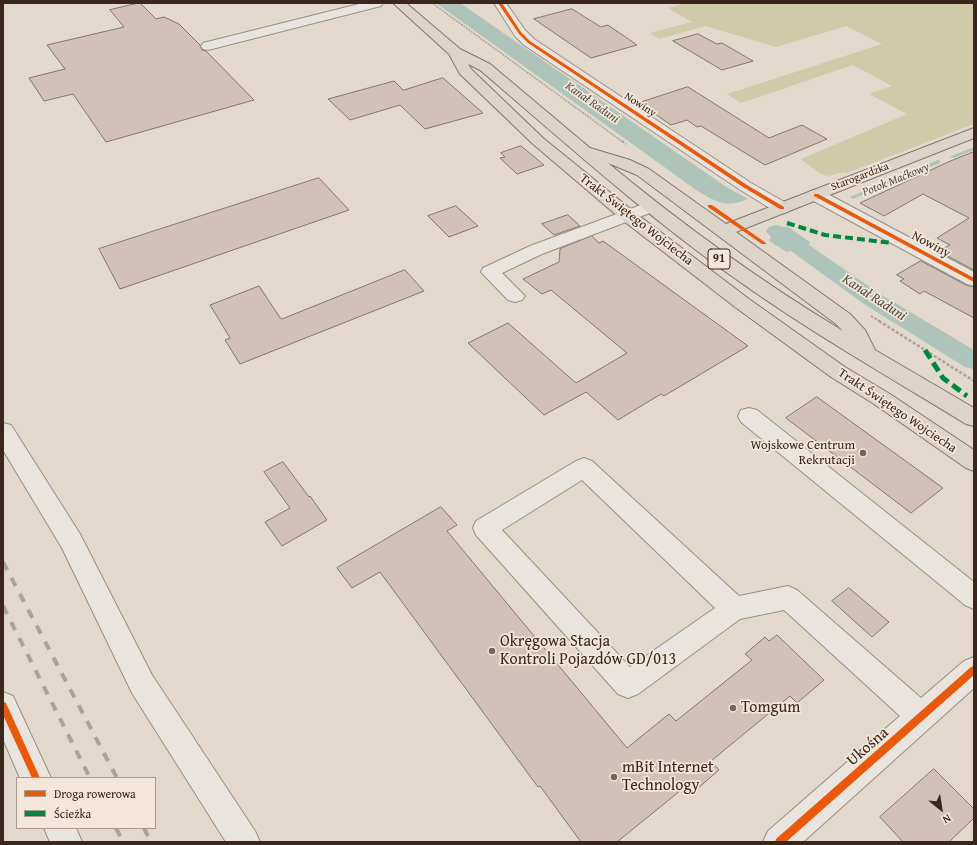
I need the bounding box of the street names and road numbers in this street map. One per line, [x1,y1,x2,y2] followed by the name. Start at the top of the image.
[622,90,658,120] street label: Nowiny
[829,160,891,194] street label: Starogardzka
[576,171,696,269] street label: Trakt Świętego Wojciecha
[909,228,953,262] street label: Nowiny
[708,249,730,269] road number: 91
[835,365,959,457] street label: Trakt Świętego Wojciecha
[843,724,893,770] street label: Ukośna

